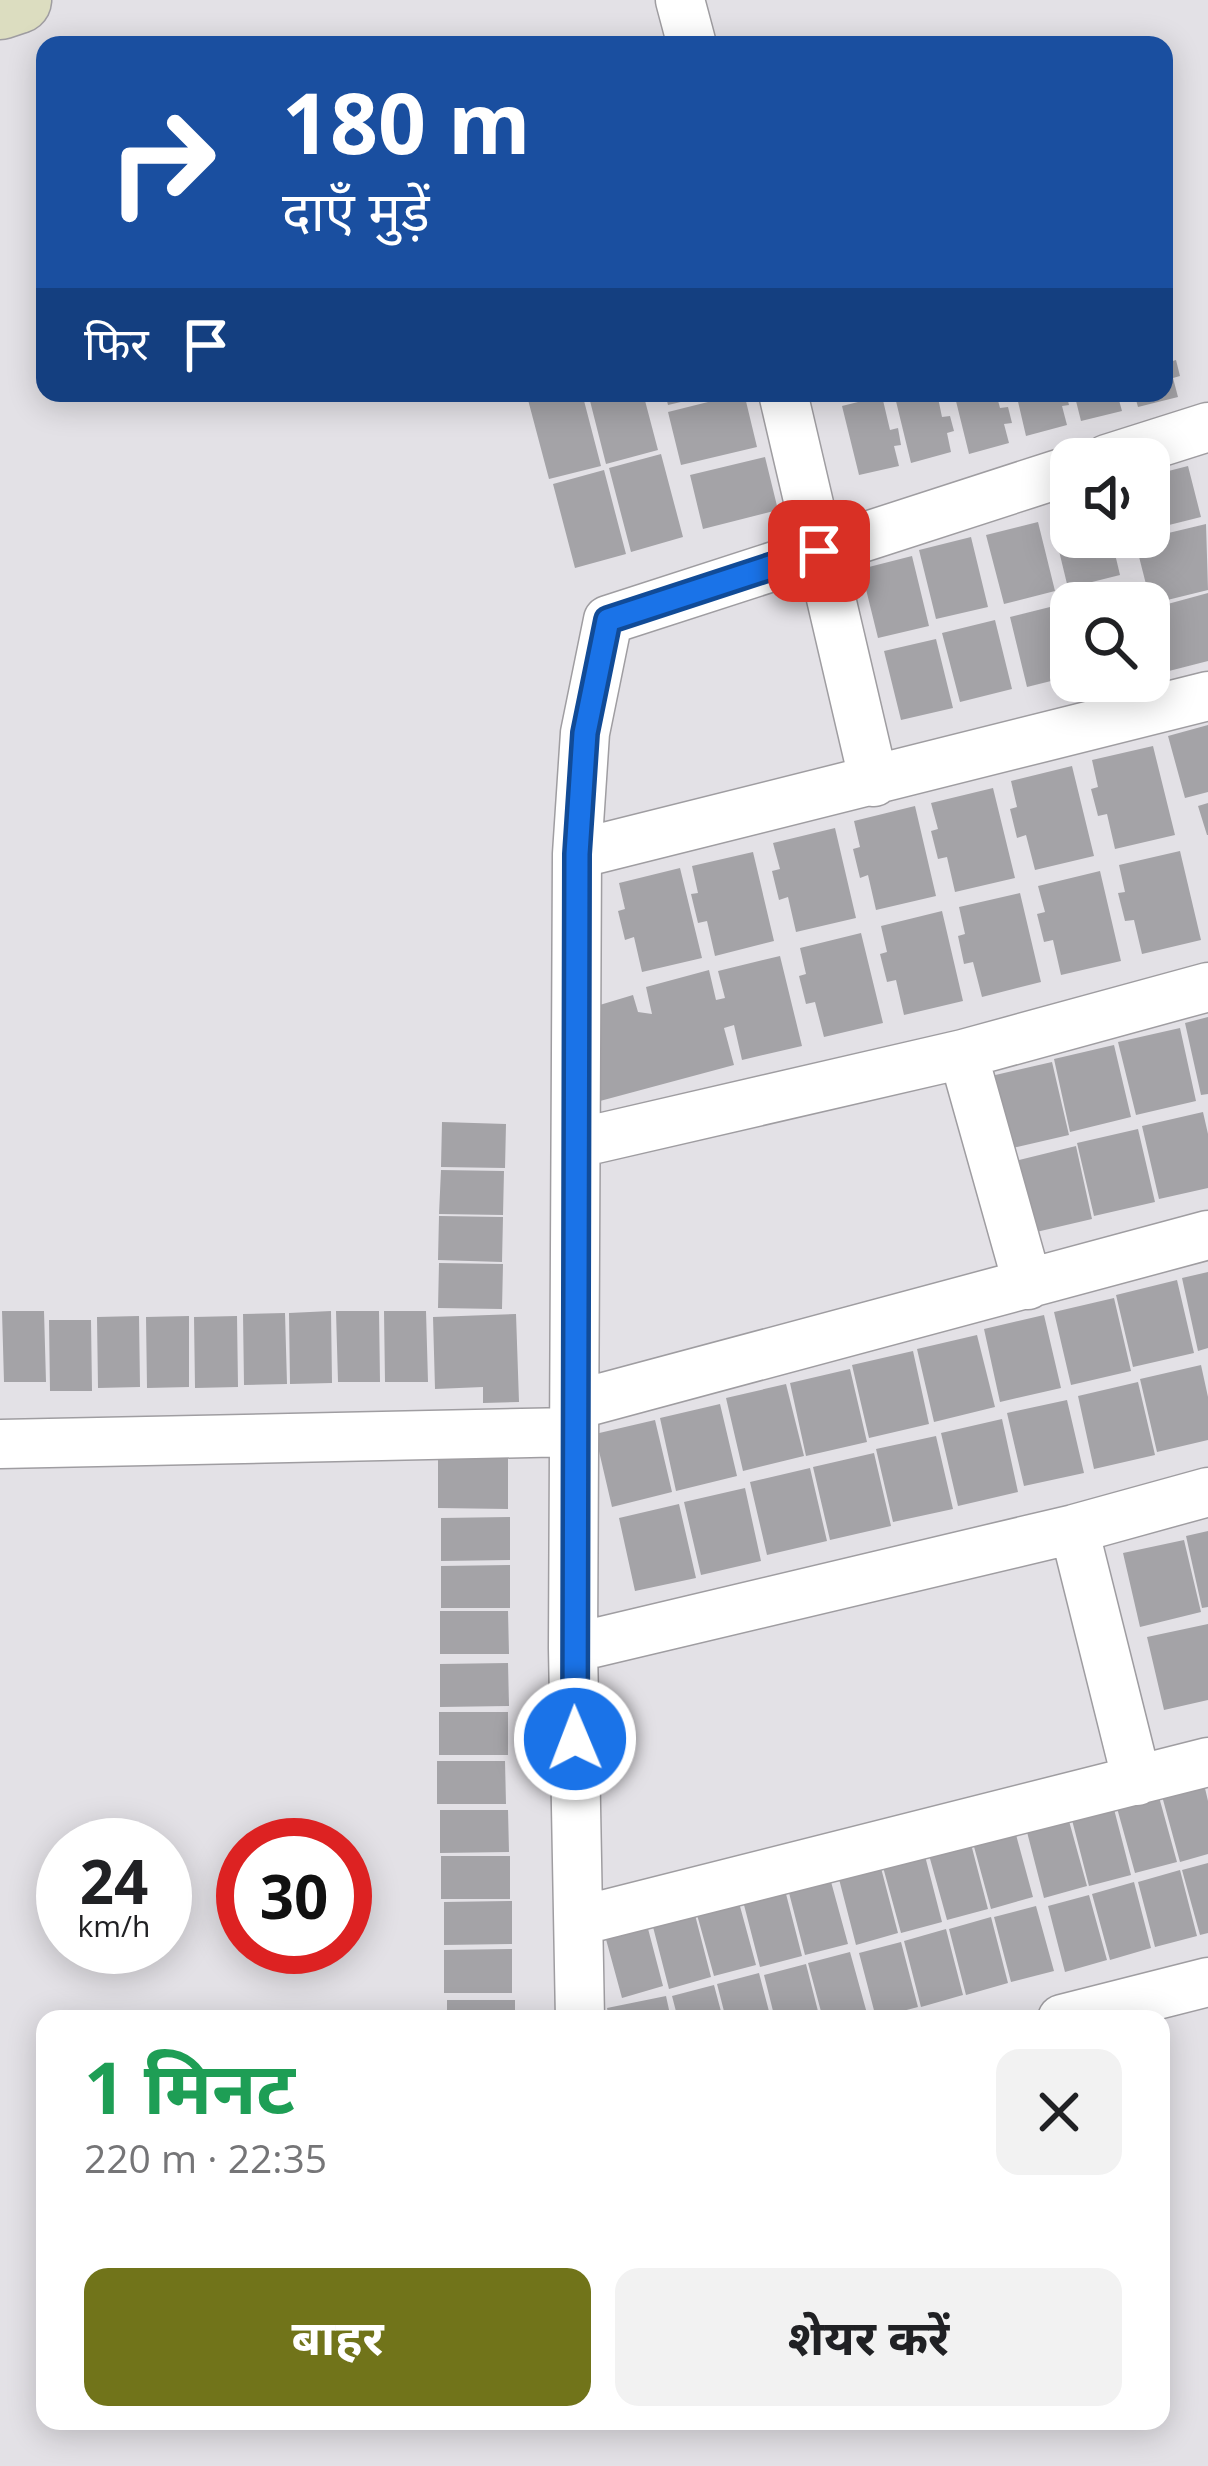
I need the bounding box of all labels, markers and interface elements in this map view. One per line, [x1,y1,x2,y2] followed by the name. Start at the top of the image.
[282,64,530,179] text: 180 m
[84,84,240,240] icon: right
[282,173,430,247] text: दाएँ मुड़ें
[84,312,149,373] text: फिर
[173,312,239,378] icon: arrive
[1050,438,1170,702] map controls
[1050,438,1170,558] button: sound
[768,500,870,602] pin
[786,518,852,584] icon: arrive
[1050,582,1170,702] button: search
[512,1676,638,1802] position arrow
[216,1818,372,1974] speed limit sign: 30
[80,1840,148,1922] text: 24
[78,1905,150,1946] text: km/h
[84,2037,295,2135] text: 1 मिनट
[996,2049,1122,2175] button: close
[84,2131,327,2184] text: 220 m · 22:35
[84,2268,591,2406] button: बाहर
[615,2268,1122,2406] button: शेयर करें

